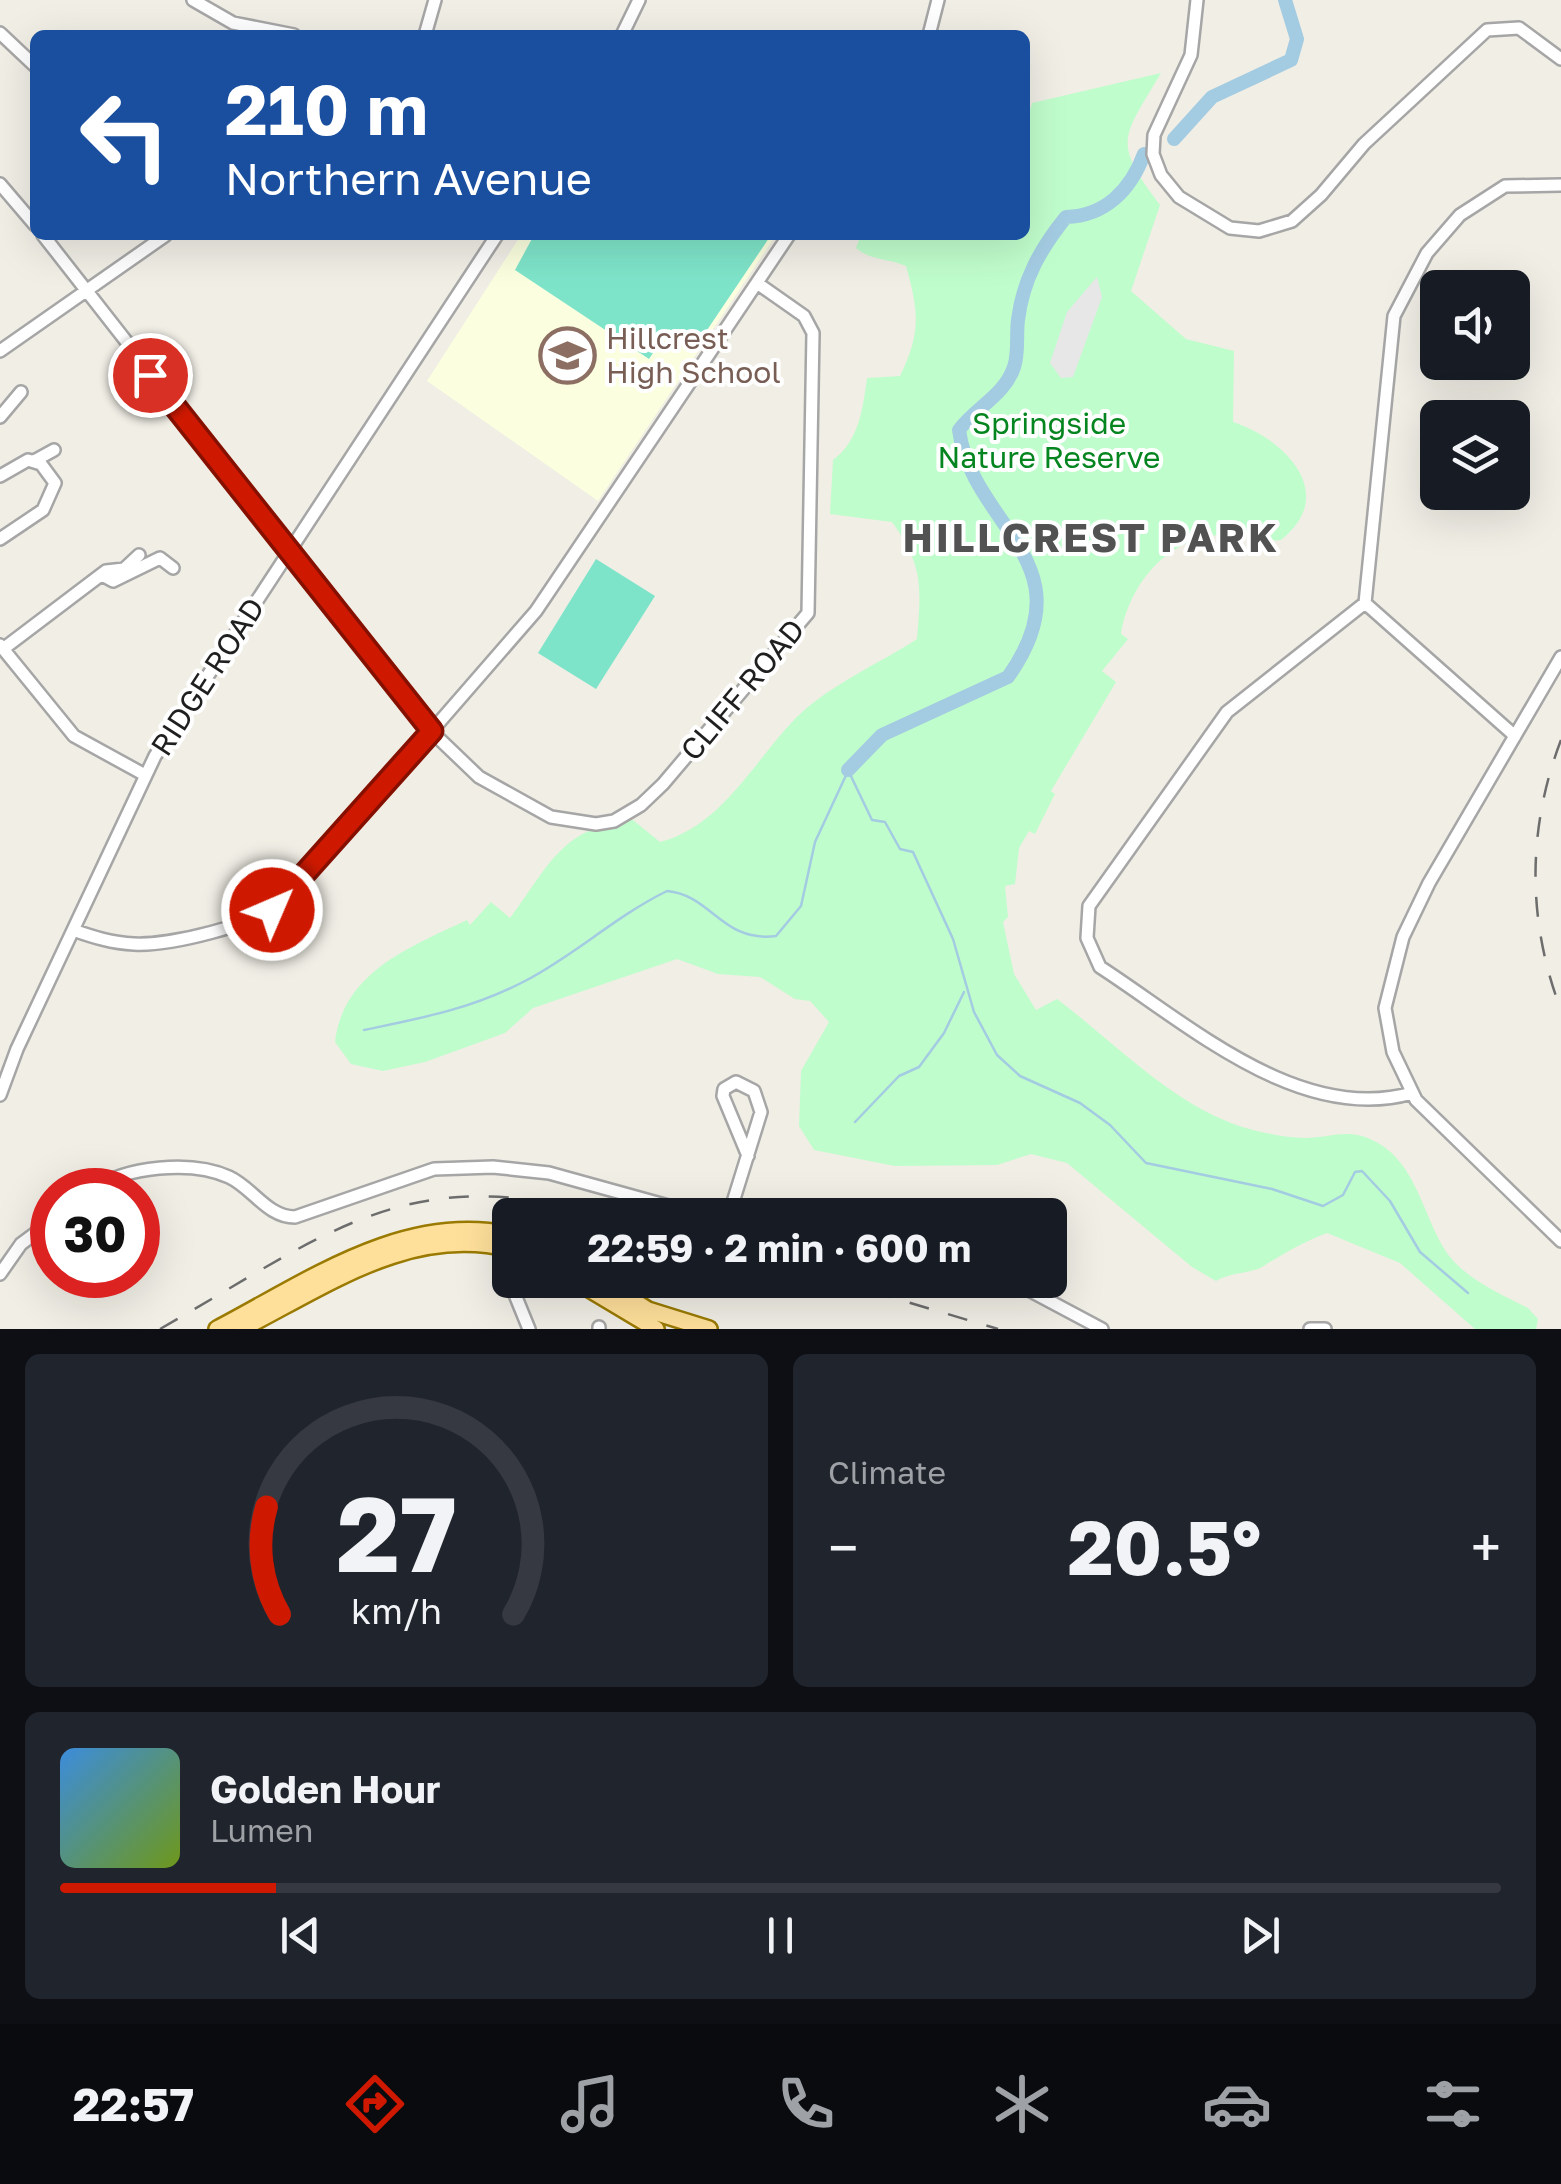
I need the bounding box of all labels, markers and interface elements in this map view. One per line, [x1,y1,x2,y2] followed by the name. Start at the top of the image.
[225,66,428,150] text: 210 m
[60,70,190,200] icon: left
[225,151,592,205] text: Northern Avenue
[1420,270,1530,510] map controls
[1420,270,1530,380] button: sound
[606,320,781,390] place label: Hillcrest High School
[537,326,597,386] school or university icon: Hillcrest High School
[108,333,193,418] pin
[123,348,178,403] icon: arrive
[1420,400,1530,510] button: layers
[938,405,1160,475] park label: Springside Nature Reserve
[903,513,1279,561] district label: HILLCREST PARK
[143,591,272,762] street label: RIDGE ROAD
[673,611,812,767] street label: CLIFF ROAD
[220,858,324,962] position arrow
[30,1168,160,1298] speed limit sign: 30
[588,1225,971,1270] text: 22:59 · 2 min · 600 m
[828,1453,946,1491] text: Climate
[336,1470,457,1595] text: 27
[1068,1501,1261,1592] text: 20.5°
[828,1514,858,1580] text: −
[1471,1514,1501,1580] text: +
[351,1589,442,1632] text: km/h
[210,1766,441,1811] text: Golden Hour
[210,1811,314,1849] text: Lumen
[273,1908,328,1963] icon: previous
[753,1908,808,1963] icon: pause
[1233,1908,1288,1963] icon: next
[340,2069,410,2139] icon: directions
[555,2069,625,2139] icon: music
[771,2069,841,2139] icon: phone
[987,2069,1057,2139] icon: climate
[1202,2069,1272,2139] icon: car
[1418,2069,1488,2139] icon: filters
[73,2077,194,2131] text: 22:57

